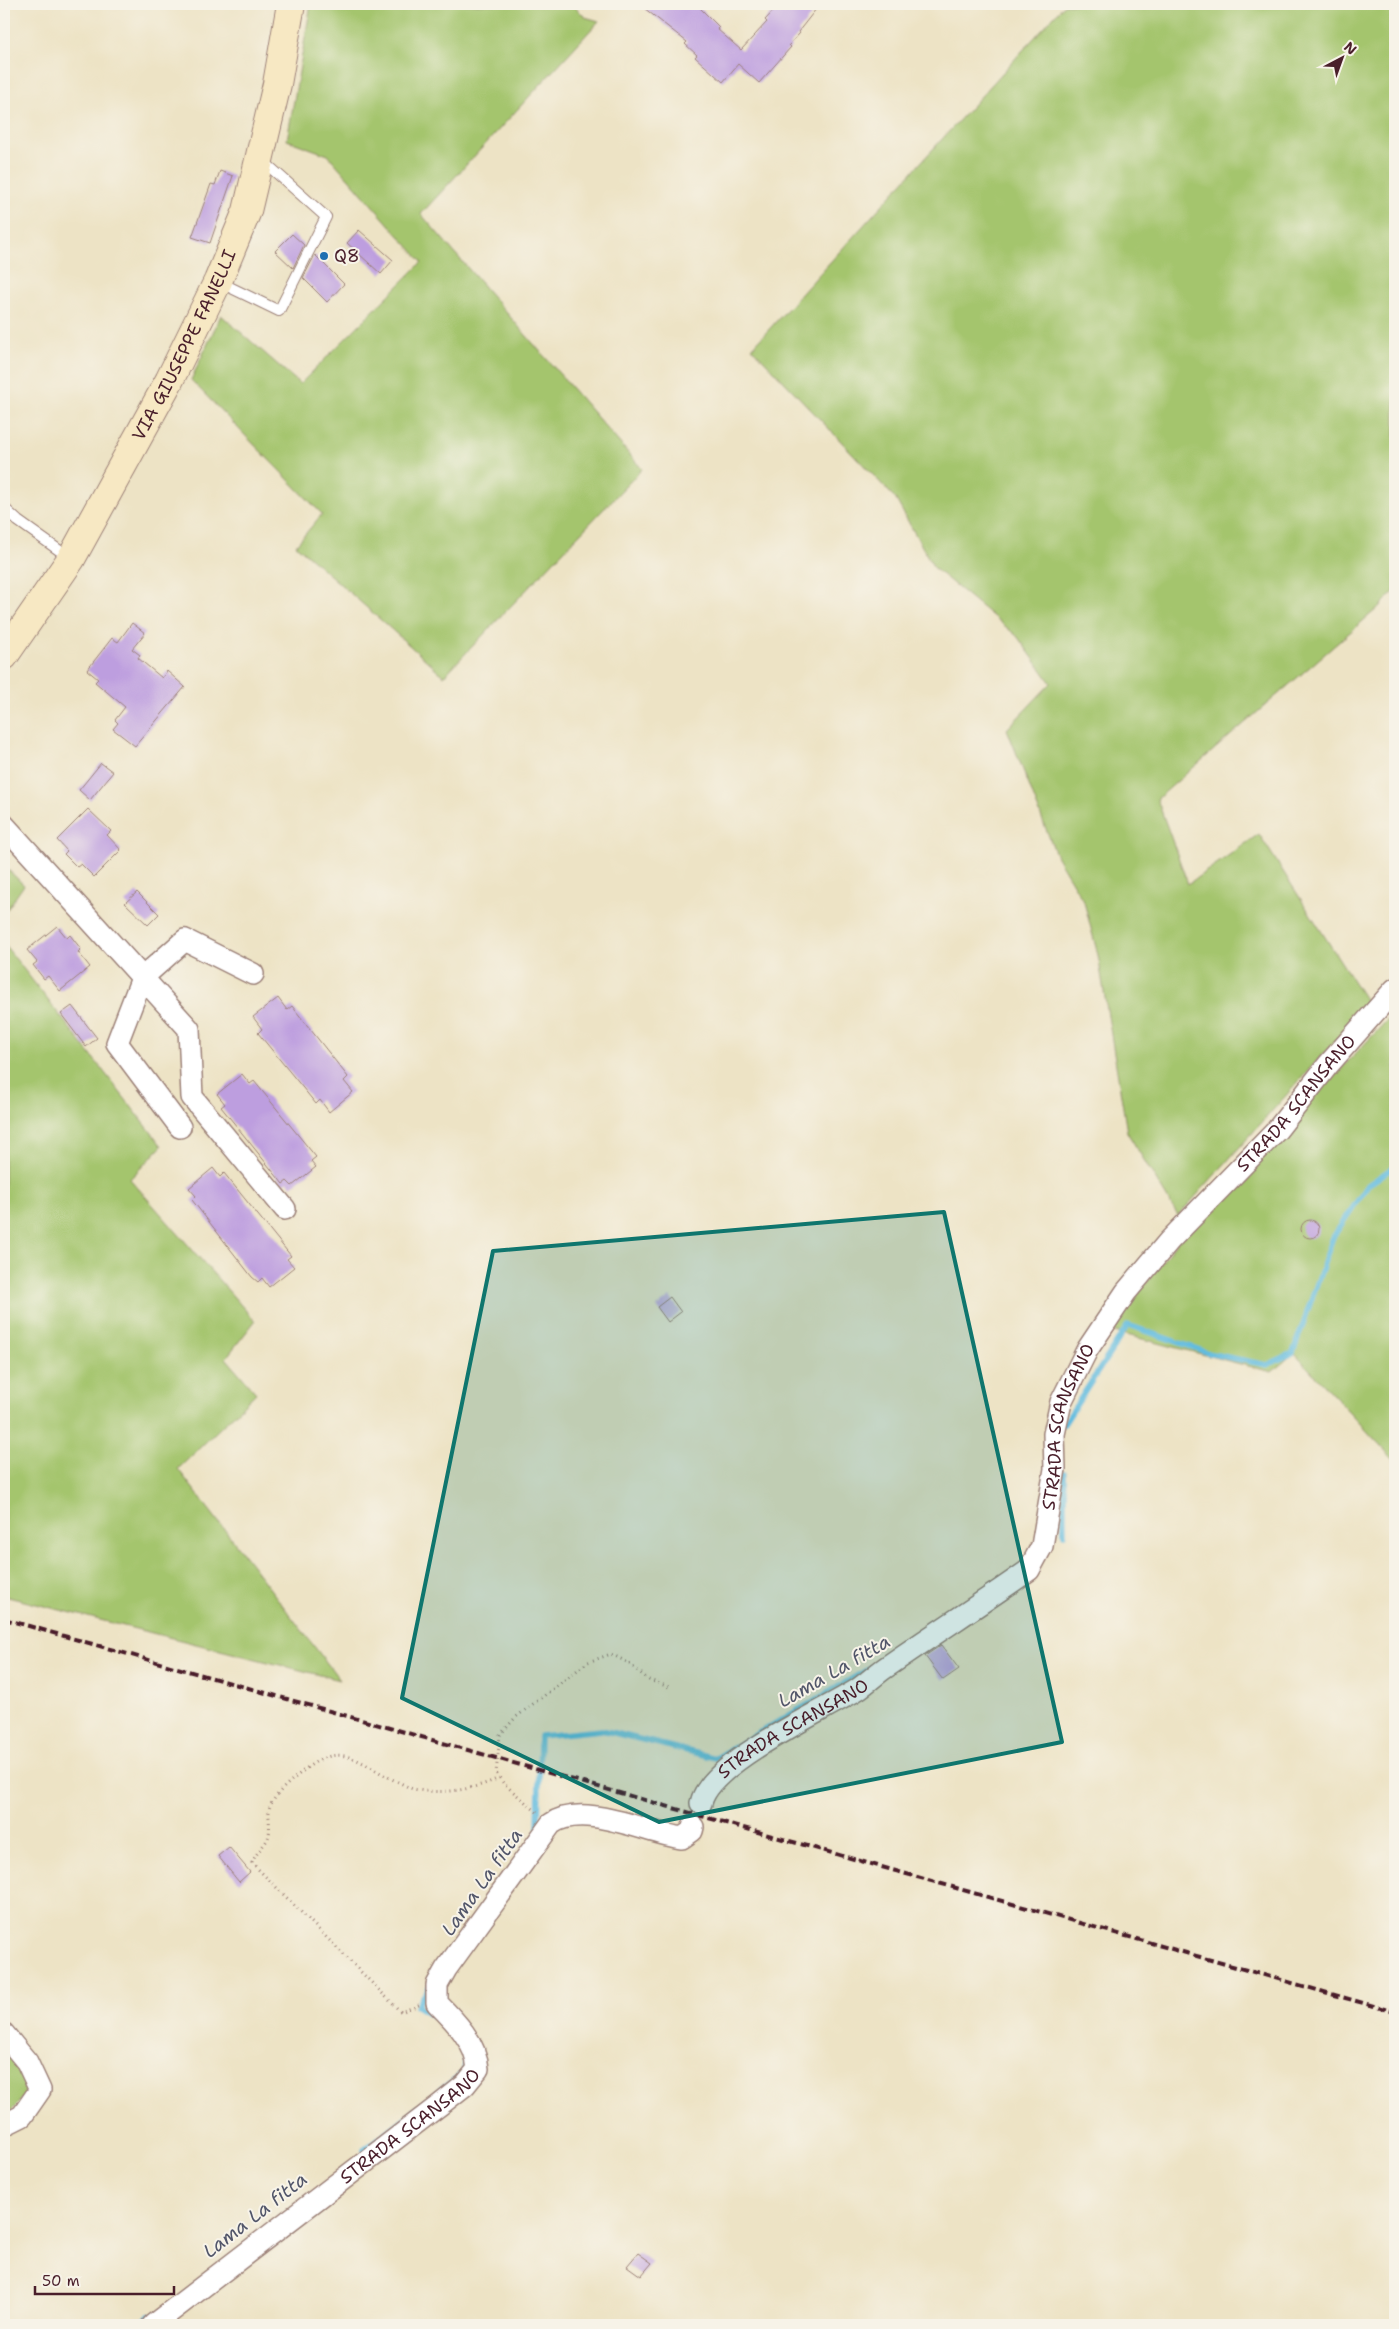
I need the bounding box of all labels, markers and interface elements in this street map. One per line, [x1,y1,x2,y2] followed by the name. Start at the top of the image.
[1316,32,1366,82] north arrow
[1340,38,1361,59] text: N
[334,244,360,268] place label: Q8
[126,246,242,445] street label: VIA GIUSEPPE FANELLI
[318,250,330,262] marker: Q8
[1231,1030,1361,1177] street label: STRADA SCANSANO
[1036,1340,1100,1512] street label: STRADA SCANSANO
[773,1629,895,1713] water label: Lama La fitta
[712,1673,873,1784] street label: STRADA SCANSANO
[436,1823,528,1941] water label: Lama La fitta
[335,2064,486,2189] street label: STRADA SCANSANO
[198,2166,312,2264] water label: Lama La fitta
[35,2264,174,2296] scale bar
[42,2271,80,2291] text: 50 m

